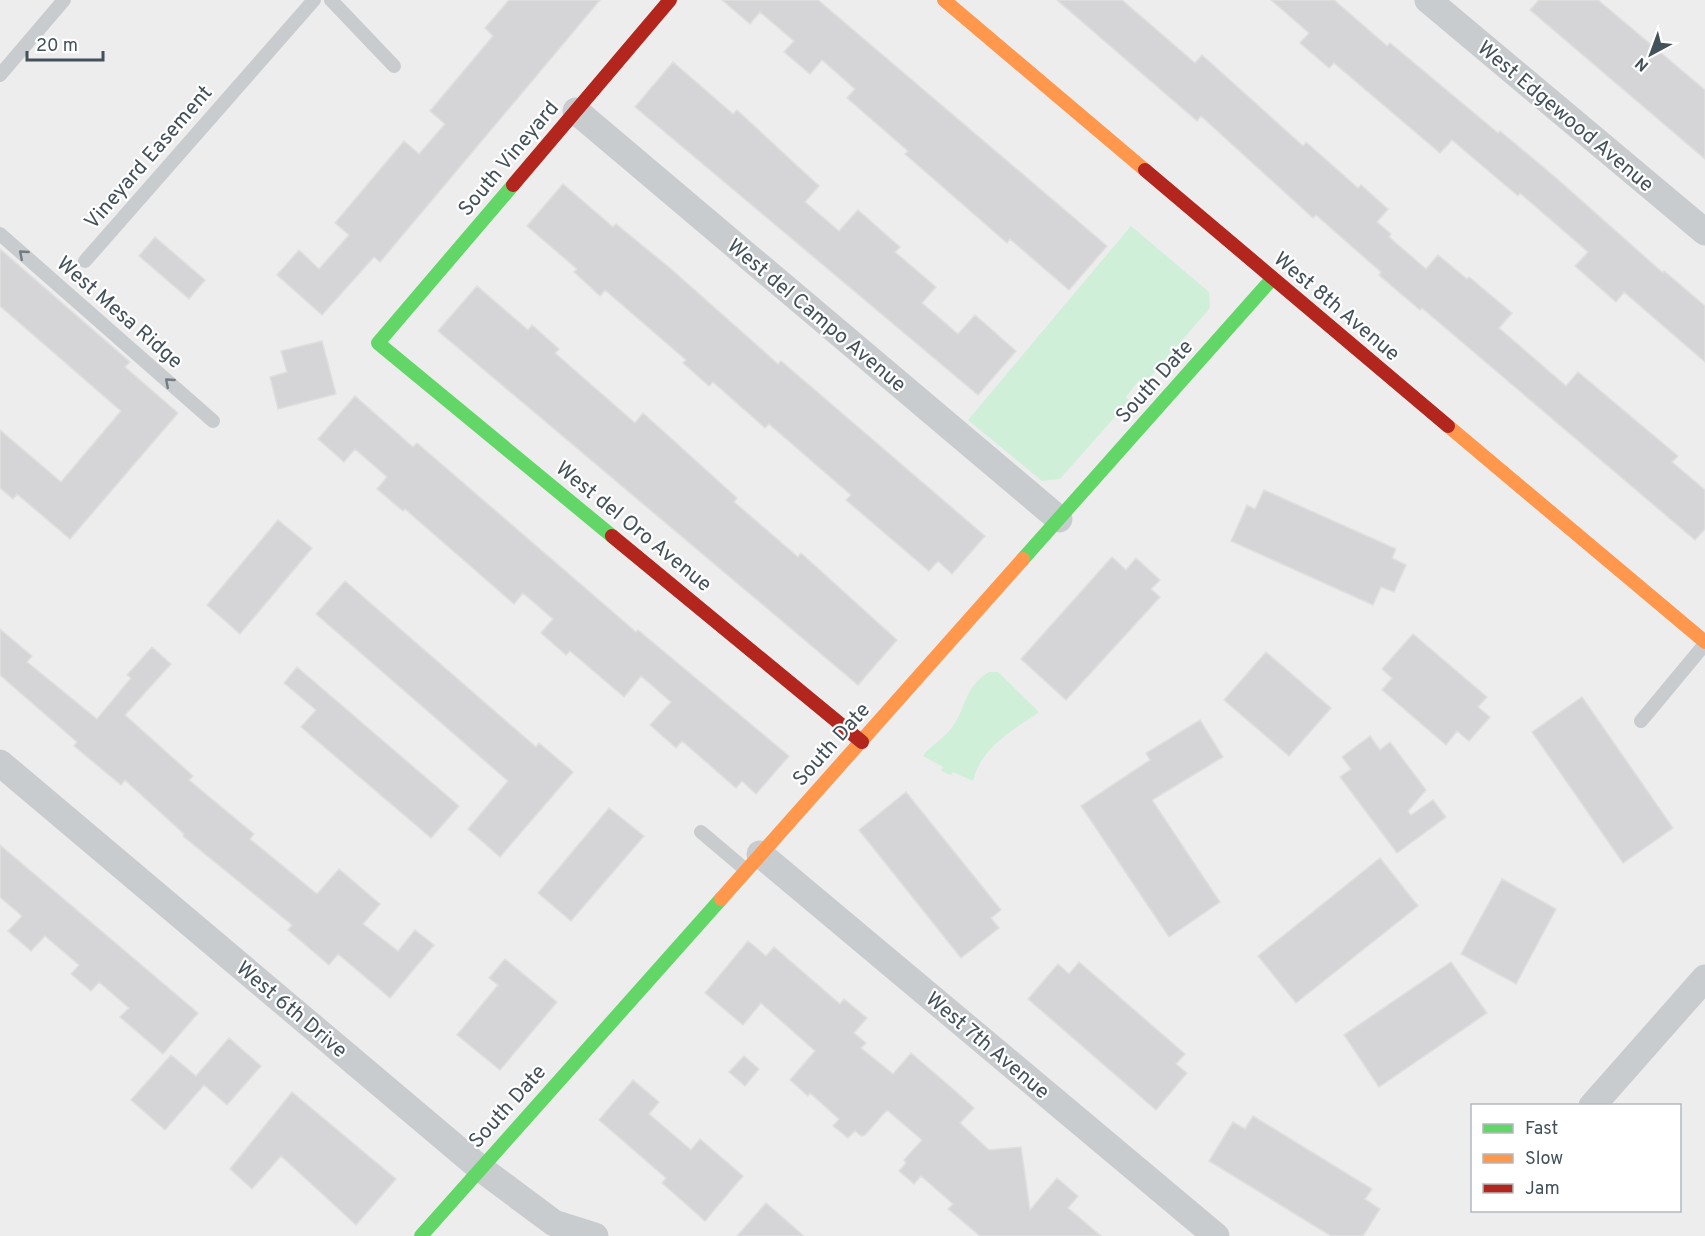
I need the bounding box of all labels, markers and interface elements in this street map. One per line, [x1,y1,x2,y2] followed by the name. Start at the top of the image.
[27,24,104,62] scale bar
[1621,24,1681,84] north arrow
[36,35,78,58] text: 20 m
[1471,35,1659,199] street label: West Edgewood Avenue
[1632,52,1653,75] text: N
[79,80,219,236] street label: Vineyard Easement
[453,96,565,222] street label: South Vineyard
[721,233,911,399] street label: West del Campo Avenue
[1267,246,1405,368] street label: West 8th Avenue
[19,250,29,261] one-way arrow
[50,251,188,375] street label: West Mesa Ridge
[1110,334,1200,430] street label: South Date
[165,378,176,389] one-way arrow
[549,456,717,599] street label: West del Oro Avenue
[787,697,877,793] street label: South Date
[230,956,352,1065] street label: West 6th Drive
[919,986,1055,1106] street label: West 7th Avenue
[463,1059,553,1155] street label: South Date
[1471,1104,1681,1212] legend
[1525,1118,1558,1141] text: Fast
[1525,1148,1563,1171] text: Slow
[1525,1178,1560,1201] text: Jam

